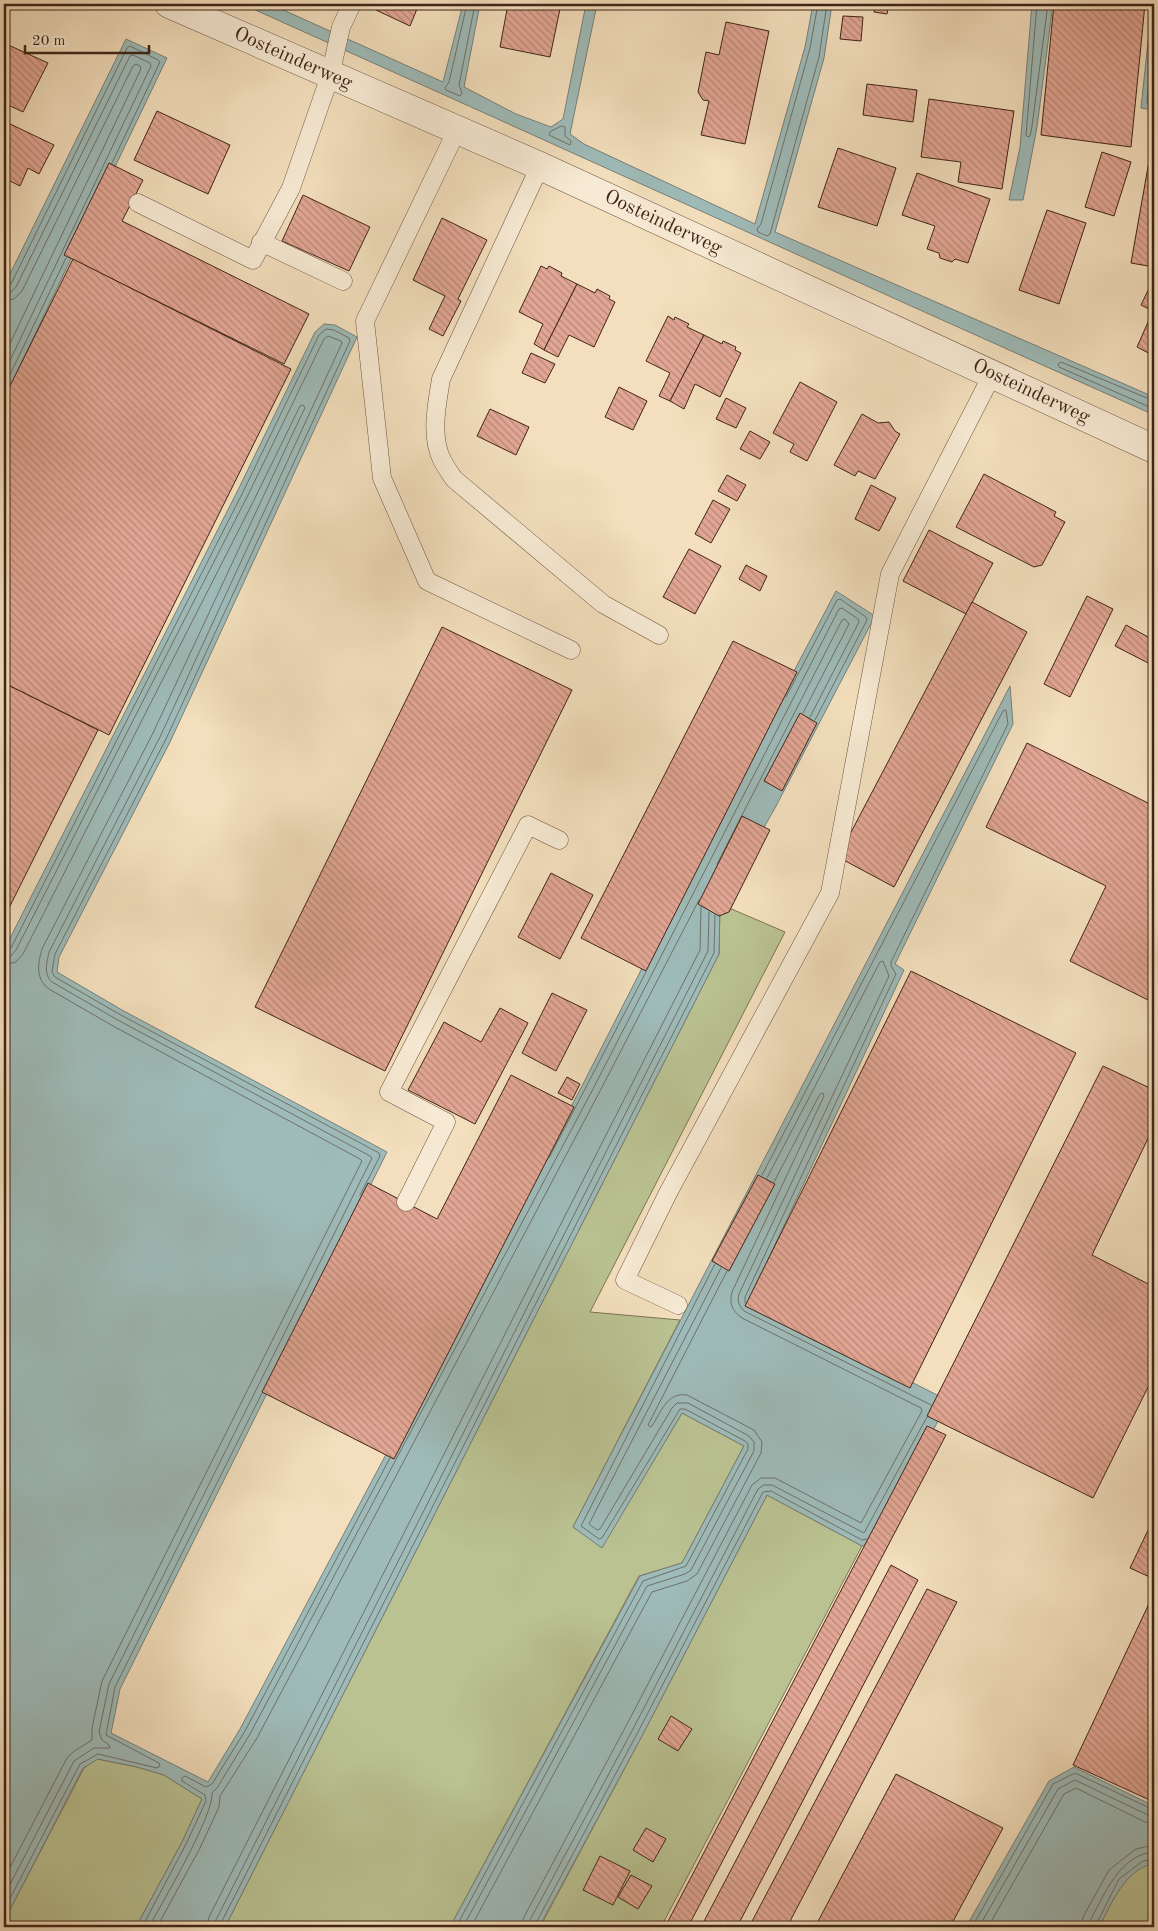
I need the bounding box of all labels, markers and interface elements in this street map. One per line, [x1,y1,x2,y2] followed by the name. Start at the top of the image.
[25,22,149,54] scale bar
[231,24,355,94] street label: Oosteinderweg
[32,34,66,49] text: 20 m
[601,187,725,259] street label: Oosteinderweg
[969,356,1093,428] street label: Oosteinderweg

